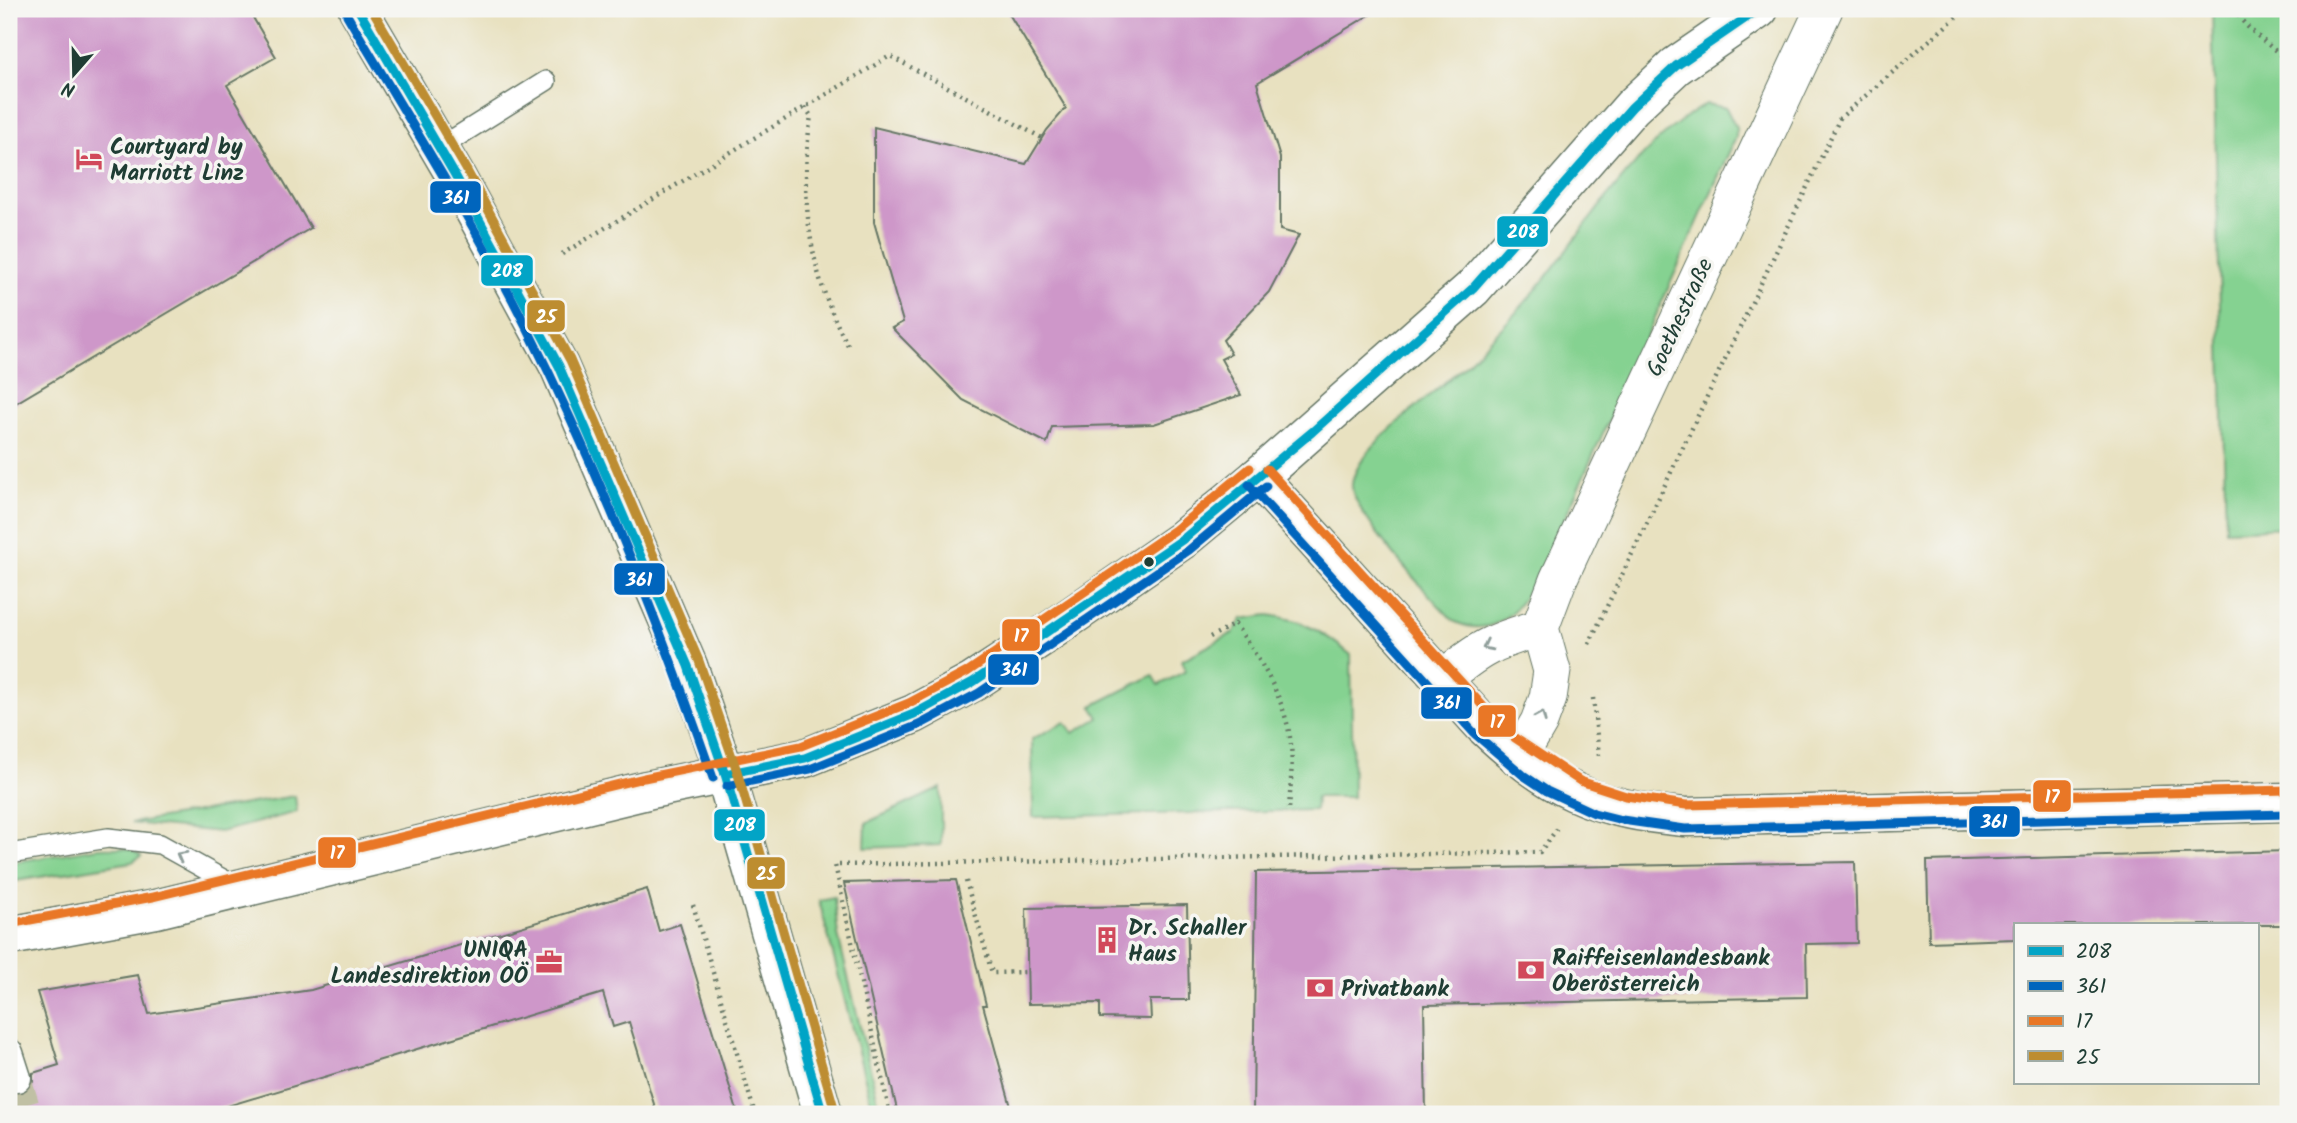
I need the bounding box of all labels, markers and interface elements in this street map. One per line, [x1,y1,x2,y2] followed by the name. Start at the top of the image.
[38,38,108,108] north arrow
[58,72,80,104] text: N
[110,130,244,192] place label: Courtyard by Marriott Linz
[74,144,104,174] hotel icon: Courtyard by Marriott Linz
[429,180,482,214] line badge: 361
[442,184,469,214] text: 361
[1496,215,1549,248] line badge: 208
[1507,218,1540,248] text: 208
[1638,253,1724,383] street label: Goethestraße
[480,254,534,287] line badge: 208
[491,257,524,287] text: 208
[526,299,566,333] line badge: 25
[536,303,558,333] text: 25
[1142,555,1156,569] unlabelled marker
[613,562,666,596] line badge: 361
[625,566,652,596] text: 361
[1001,618,1041,652] line badge: 17
[1014,622,1029,652] text: 17
[1481,637,1494,651] one-way arrow
[987,653,1040,686] line badge: 361
[1000,656,1027,686] text: 361
[1420,686,1473,720] line badge: 361
[1433,689,1460,719] text: 361
[1477,704,1517,738] line badge: 17
[1490,708,1505,738] text: 17
[1532,711,1546,723] one-way arrow
[2032,779,2072,813] line badge: 17
[2045,783,2060,813] text: 17
[1968,805,2021,838] line badge: 361
[713,808,766,842] line badge: 208
[1980,808,2007,838] text: 361
[724,811,757,841] text: 208
[317,836,357,869] line badge: 17
[330,839,345,869] text: 17
[176,851,188,864] one-way arrow
[746,856,786,890] line badge: 25
[756,860,778,890] text: 25
[1128,911,1248,973] place label: Dr. Schaller Haus
[2014,923,2258,1084] legend
[1092,925,1122,955] building icon: Dr. Schaller Haus
[330,933,529,995] place label: UNIQA Landesdirektion OÖ
[2076,936,2112,969] text: 208
[1552,941,1770,1003] place label: Raiffeisenlandesbank Oberösterreich
[534,947,564,977] office icon: UNIQA Landesdirektion OÖ
[1516,955,1546,985] bank icon: Raiffeisenlandesbank Oberösterreich
[2076,971,2106,1004] text: 361
[1341,972,1449,1008] place label: Privatbank
[1305,973,1335,1003] bank icon: Privatbank
[2076,1006,2094,1039] text: 17
[2076,1042,2101,1075] text: 25

